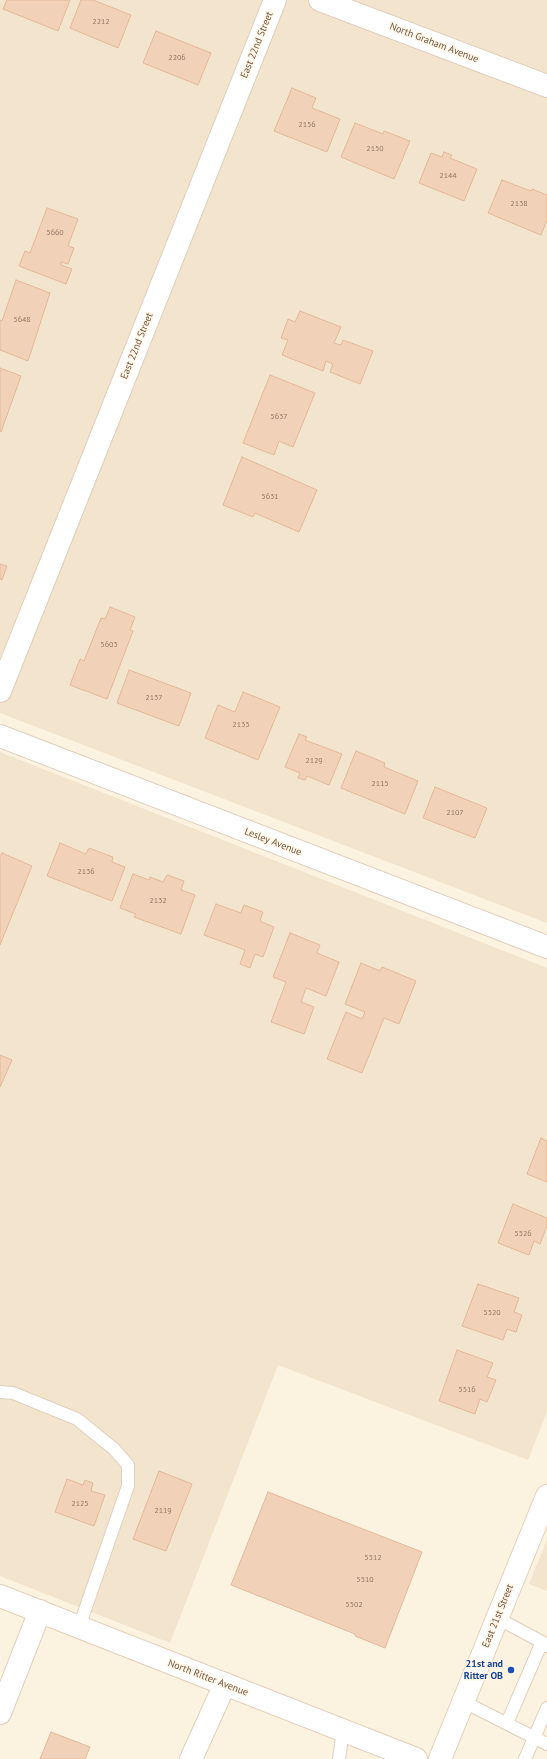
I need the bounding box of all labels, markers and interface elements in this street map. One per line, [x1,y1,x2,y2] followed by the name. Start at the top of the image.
[238,10,276,80] street label: East 22nd Street
[92,17,110,27] house number: 2212
[388,21,480,65] street label: North Graham Avenue
[168,53,186,63] house number: 2206
[298,120,316,130] house number: 2156
[366,144,384,154] house number: 2150
[439,171,457,181] house number: 2144
[510,199,528,209] house number: 2138
[46,228,64,238] house number: 5660
[118,311,156,381] street label: East 22nd Street
[13,315,31,325] house number: 5648
[270,412,288,422] house number: 5637
[261,492,279,502] house number: 5631
[100,640,118,650] house number: 5603
[145,693,163,703] house number: 2137
[232,720,250,730] house number: 2133
[305,756,323,766] house number: 2129
[371,779,389,789] house number: 2115
[446,808,464,818] house number: 2107
[243,826,303,858] street label: Lesley Avenue
[77,867,95,877] house number: 2136
[149,896,167,906] house number: 2132
[514,1229,532,1239] house number: 5526
[483,1308,501,1318] house number: 5520
[458,1385,476,1395] house number: 5516
[71,1499,89,1509] house number: 2125
[154,1506,172,1516] house number: 2119
[364,1553,382,1563] house number: 5512
[356,1575,374,1585] house number: 5510
[480,1583,516,1649] street label: East 21st Street
[345,1600,363,1610] house number: 5502
[166,1657,250,1699] street label: North Ritter Avenue
[464,1658,503,1682] place label: 21st and Ritter OB
[506,1665,516,1675] marker: 21st and Ritter OB

